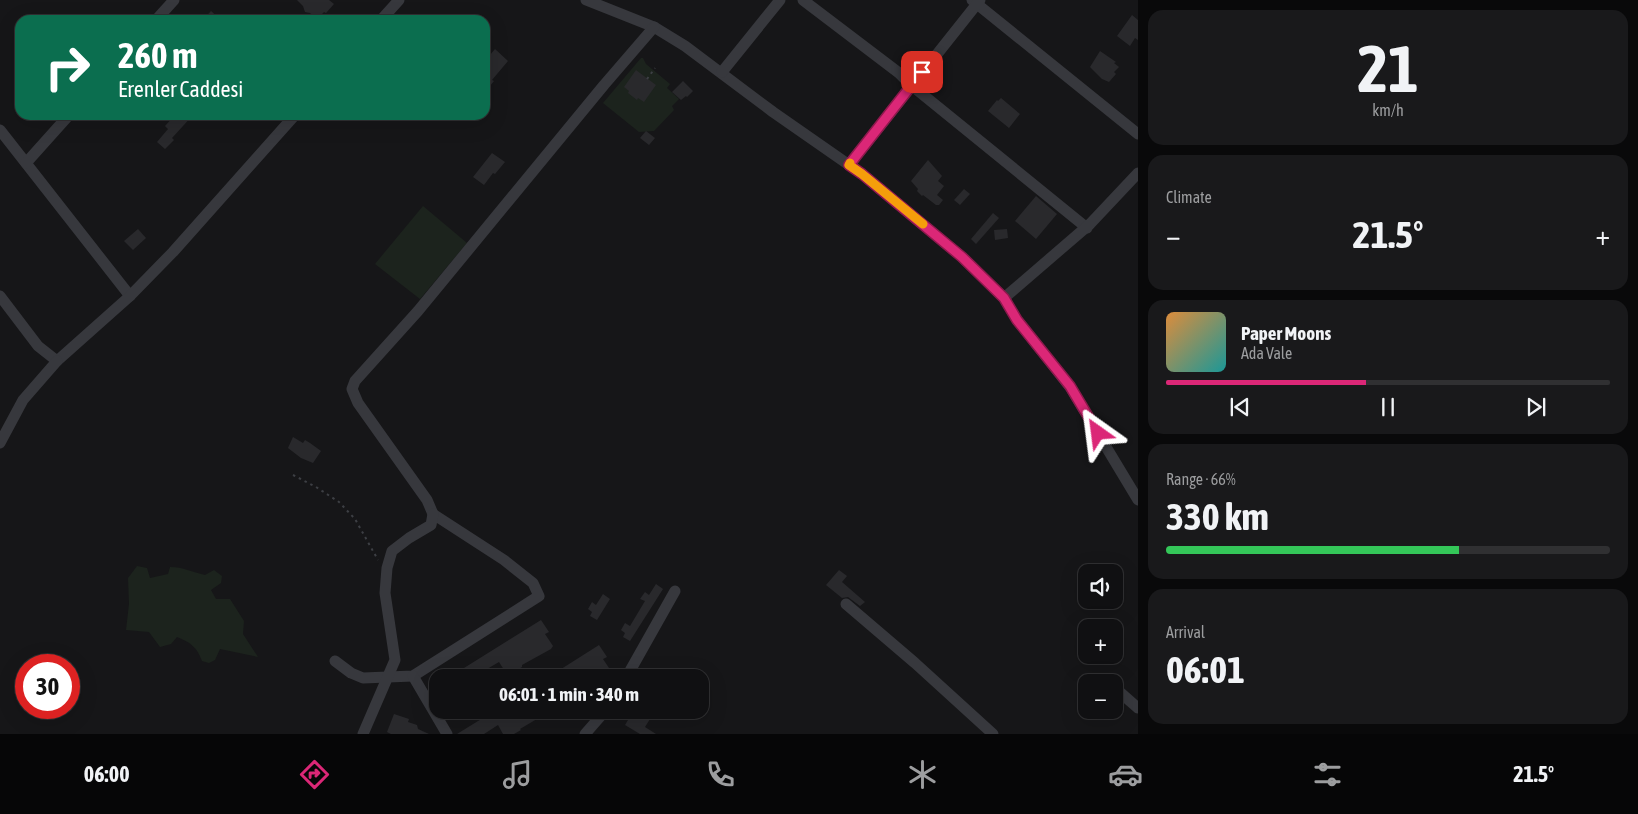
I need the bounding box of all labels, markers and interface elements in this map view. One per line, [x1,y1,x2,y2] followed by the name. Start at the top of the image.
[1357,31,1419,106] text: 21
[35,35,100,100] icon: right
[118,35,197,75] text: 260 m
[901,51,943,93] pin
[908,58,936,86] icon: arrive
[118,76,243,102] text: Erenler Caddesi
[1372,101,1404,119] text: km/h
[1166,188,1212,206] text: Climate
[1353,213,1423,256] text: 21.5°
[1166,219,1181,251] text: −
[1595,219,1610,251] text: +
[1241,322,1331,344] text: Paper Moons
[1241,344,1292,362] text: Ada Vale
[1226,393,1254,421] icon: previous
[1374,393,1402,421] icon: pause
[1522,393,1550,421] icon: next
[1071,406,1123,458] position arrow
[1166,470,1236,488] text: Range · 66%
[1166,495,1269,538] text: 330 km
[1078,564,1123,719] map controls
[1078,564,1123,609] button: sound
[1078,619,1123,664] button: +
[1166,623,1205,641] text: Arrival
[1166,648,1245,691] text: 06:01
[15,654,80,719] speed limit sign: 30
[1078,674,1123,719] button: −
[499,683,639,705] text: 06:01 · 1 min · 340 m
[297,757,332,792] icon: directions
[500,757,535,792] icon: music
[703,757,738,792] icon: phone
[905,757,940,792] icon: climate
[1108,757,1143,792] icon: car
[1310,757,1345,792] icon: filters
[84,761,130,787] text: 06:00
[1513,761,1554,787] text: 21.5°

